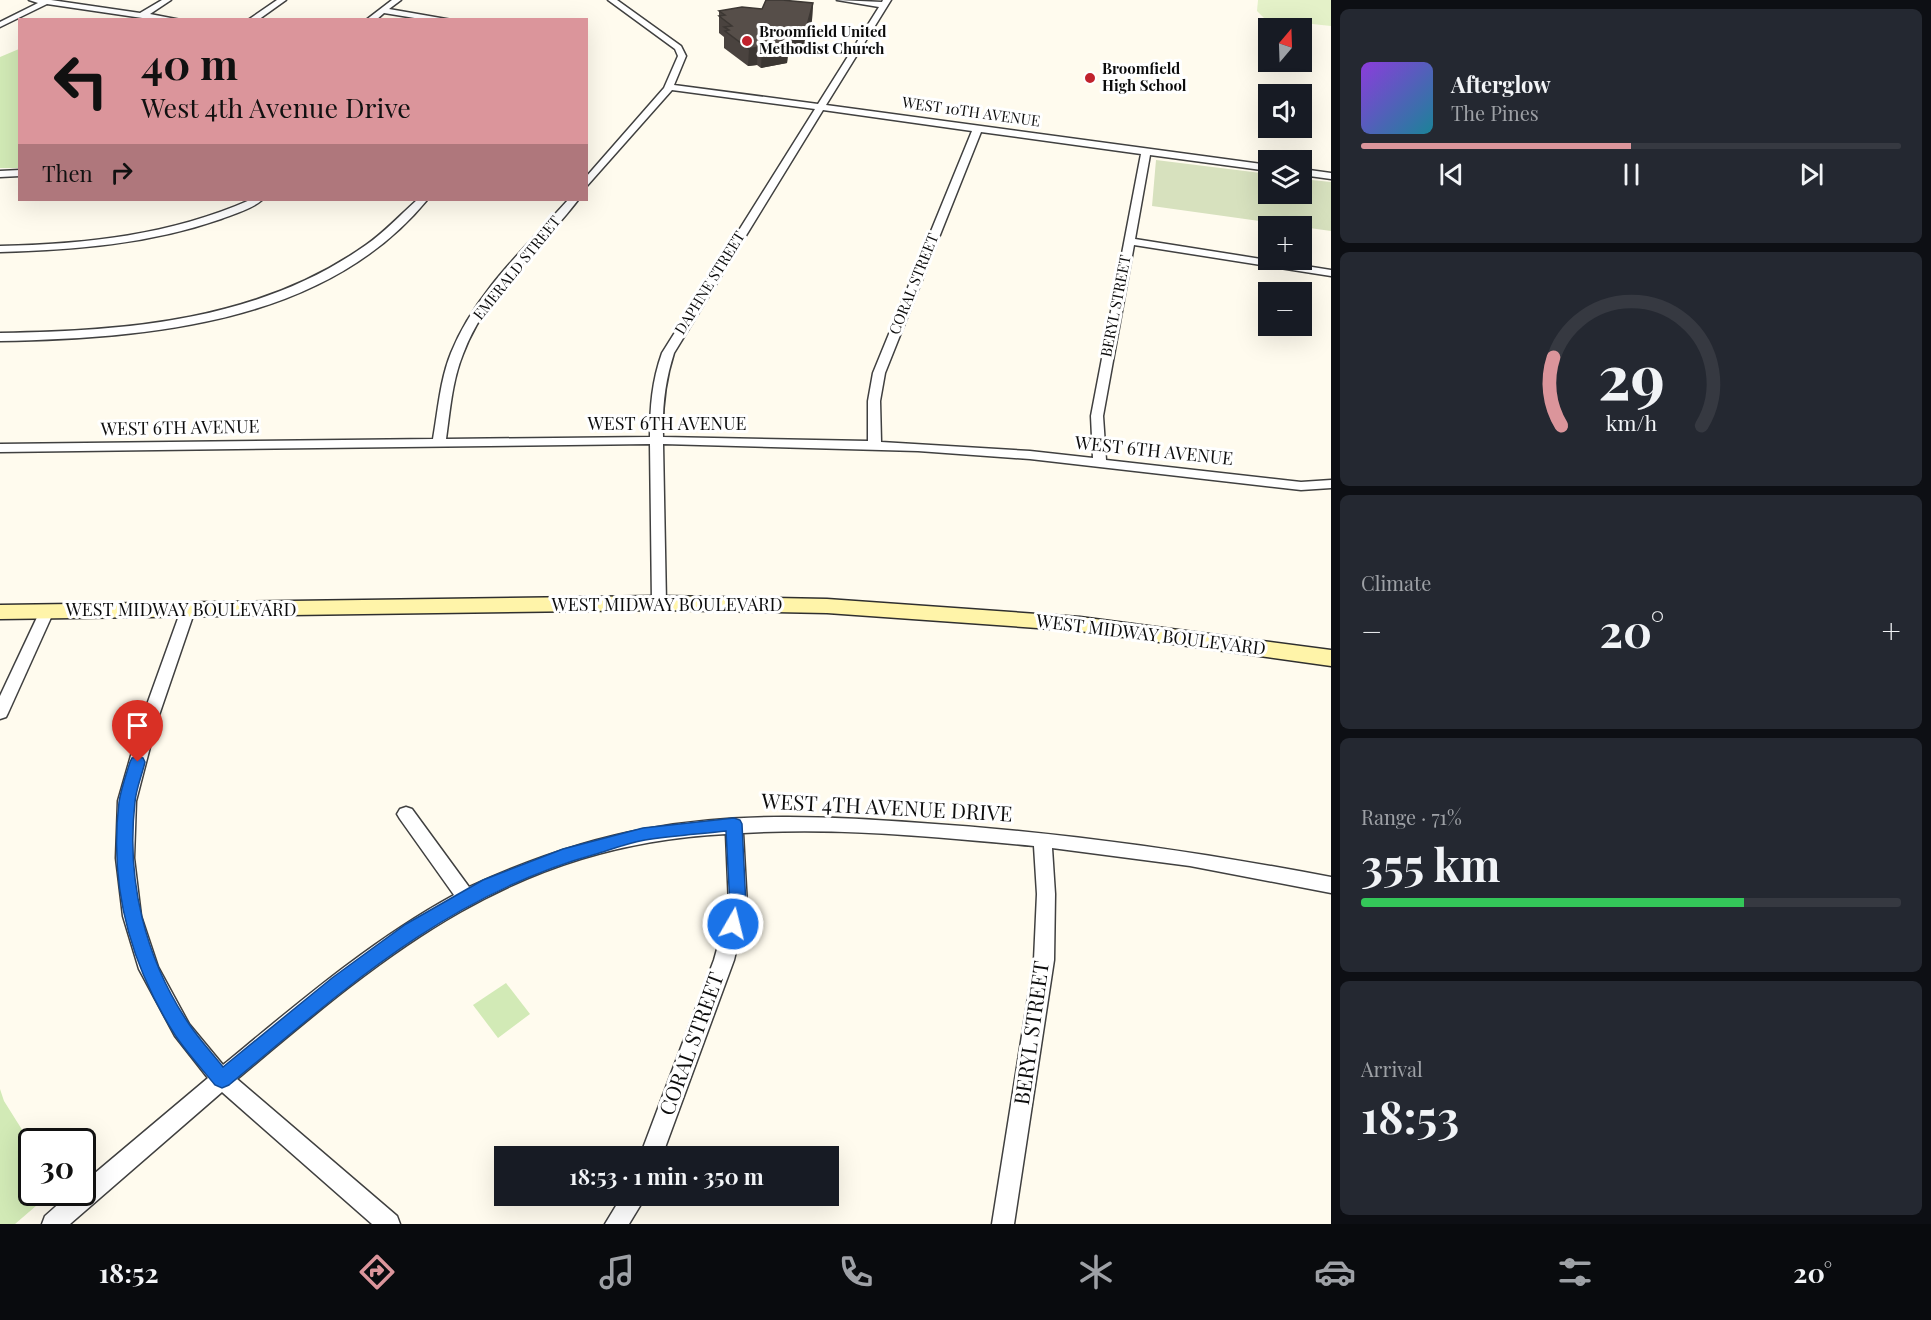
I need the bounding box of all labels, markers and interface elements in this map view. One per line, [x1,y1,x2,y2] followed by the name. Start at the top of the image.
[1258,18,1312,72] north arrow
[1258,18,1312,336] map controls
[759,21,887,58] place label: Broomfield United Methodist Church
[740,34,754,48] marker: Broomfield United Methodist Church
[141,35,238,91] text: 40 m
[42,42,120,120] icon: left
[1102,58,1187,95] place label: Broomfield High School
[1451,69,1551,99] text: Afterglow
[1083,71,1097,85] marker: Broomfield High School
[1258,84,1312,138] button: sound
[141,89,411,125] text: West 4th Avenue Drive
[900,91,1041,131] street label: WEST 10TH AVENUE
[1451,99,1539,126] text: The Pines
[1258,150,1312,204] button: layers
[105,156,138,189] icon: right
[42,158,93,188] text: Then
[1435,158,1468,191] icon: previous
[1615,158,1648,191] icon: pause
[1795,158,1828,191] icon: next
[468,211,564,324] street label: EMERALD STREET
[1258,216,1312,270] button: +
[669,227,749,338] street label: DAPHNE STREET
[884,230,942,337] street label: CORAL STREET
[1095,253,1135,359] street label: BERYL STREET
[1258,282,1312,336] button: −
[1597,332,1665,416] text: 29
[1605,408,1657,436] text: km/h
[587,411,746,435] street label: WEST 6TH AVENUE
[99,414,260,440] street label: WEST 6TH AVENUE
[1073,430,1234,470] street label: WEST 6TH AVENUE
[1361,569,1431,596] text: Climate
[550,592,783,616] street label: WEST MIDWAY BOULEVARD
[64,597,297,621] street label: WEST MIDWAY BOULEVARD
[1600,599,1664,659] text: 20°
[1034,608,1267,660] street label: WEST MIDWAY BOULEVARD
[1361,608,1382,652] text: −
[1882,608,1901,652] text: +
[112,700,163,762] pin
[121,709,154,742] icon: arrive
[760,785,1013,827] street label: WEST 4TH AVENUE DRIVE
[1361,803,1462,830] text: Range · 71%
[1361,833,1501,893] text: 355 km
[701,892,765,956] position arrow
[1006,959,1054,1106] street label: BERYL STREET
[651,968,729,1119] street label: CORAL STREET
[1361,1055,1423,1082] text: Arrival
[1361,1085,1459,1145] text: 18:53
[18,1128,96,1206] speed limit sign: 30
[569,1161,764,1191] text: 18:53 · 1 min · 350 m
[356,1251,398,1293] icon: directions
[596,1251,638,1293] icon: music
[835,1251,877,1293] icon: phone
[1075,1251,1117,1293] icon: climate
[1314,1251,1356,1293] icon: car
[1554,1251,1596,1293] icon: filters
[99,1254,159,1290] text: 18:52
[1793,1254,1832,1290] text: 20°

